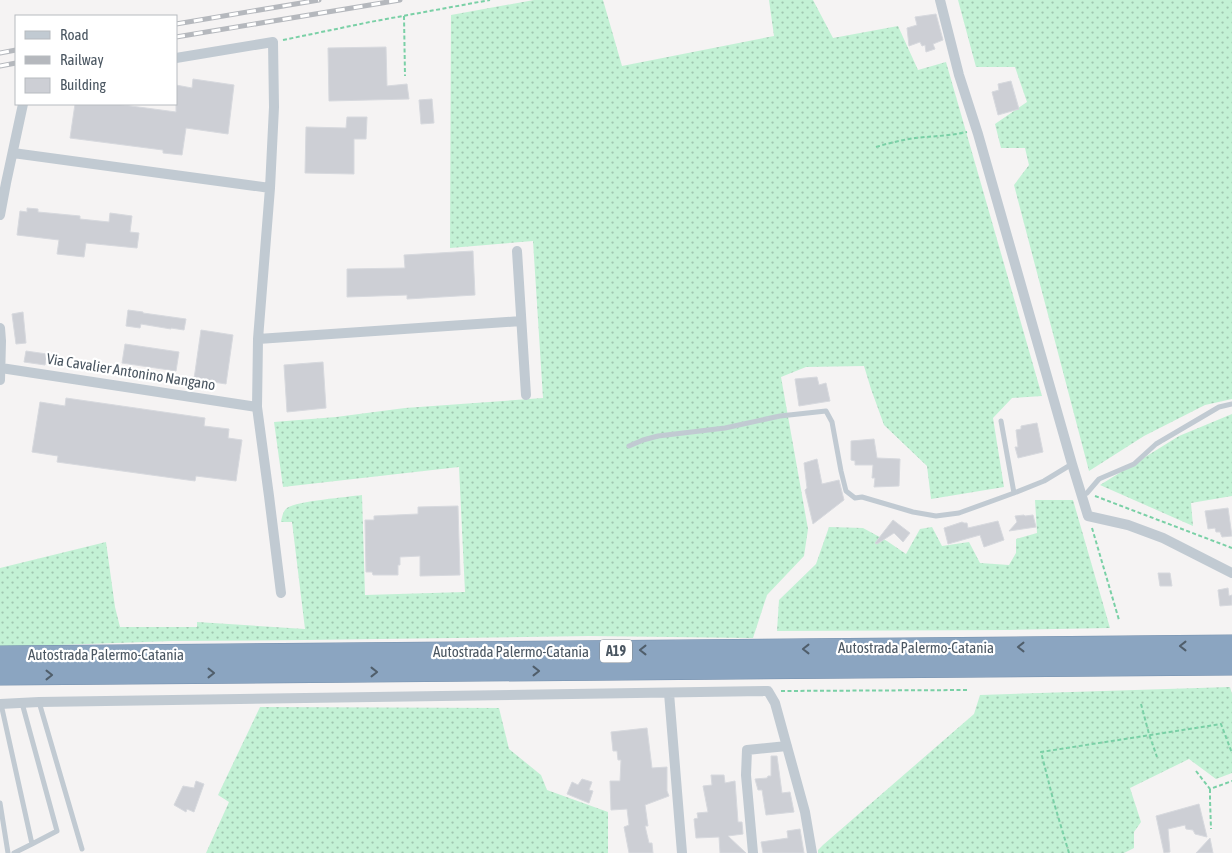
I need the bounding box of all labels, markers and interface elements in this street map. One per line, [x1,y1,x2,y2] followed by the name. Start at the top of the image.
[15,15,178,105] legend
[60,26,89,43] text: Road
[60,51,104,68] text: Railway
[60,76,106,93] text: Building
[45,350,217,393] street label: Via Cavalier Antonino Nangano
[838,639,994,656] street label: Autostrada Palermo-Catania
[600,640,632,662] road number: A19
[1179,641,1187,651] one-way arrow
[1017,642,1024,652] one-way arrow
[433,643,589,660] street label: Autostrada Palermo-Catania
[802,644,810,654] one-way arrow
[639,645,647,656] one-way arrow
[28,646,184,663] street label: Autostrada Palermo-Catania
[532,665,540,676] one-way arrow
[370,667,378,677] one-way arrow
[208,668,215,678] one-way arrow
[45,670,53,680] one-way arrow

